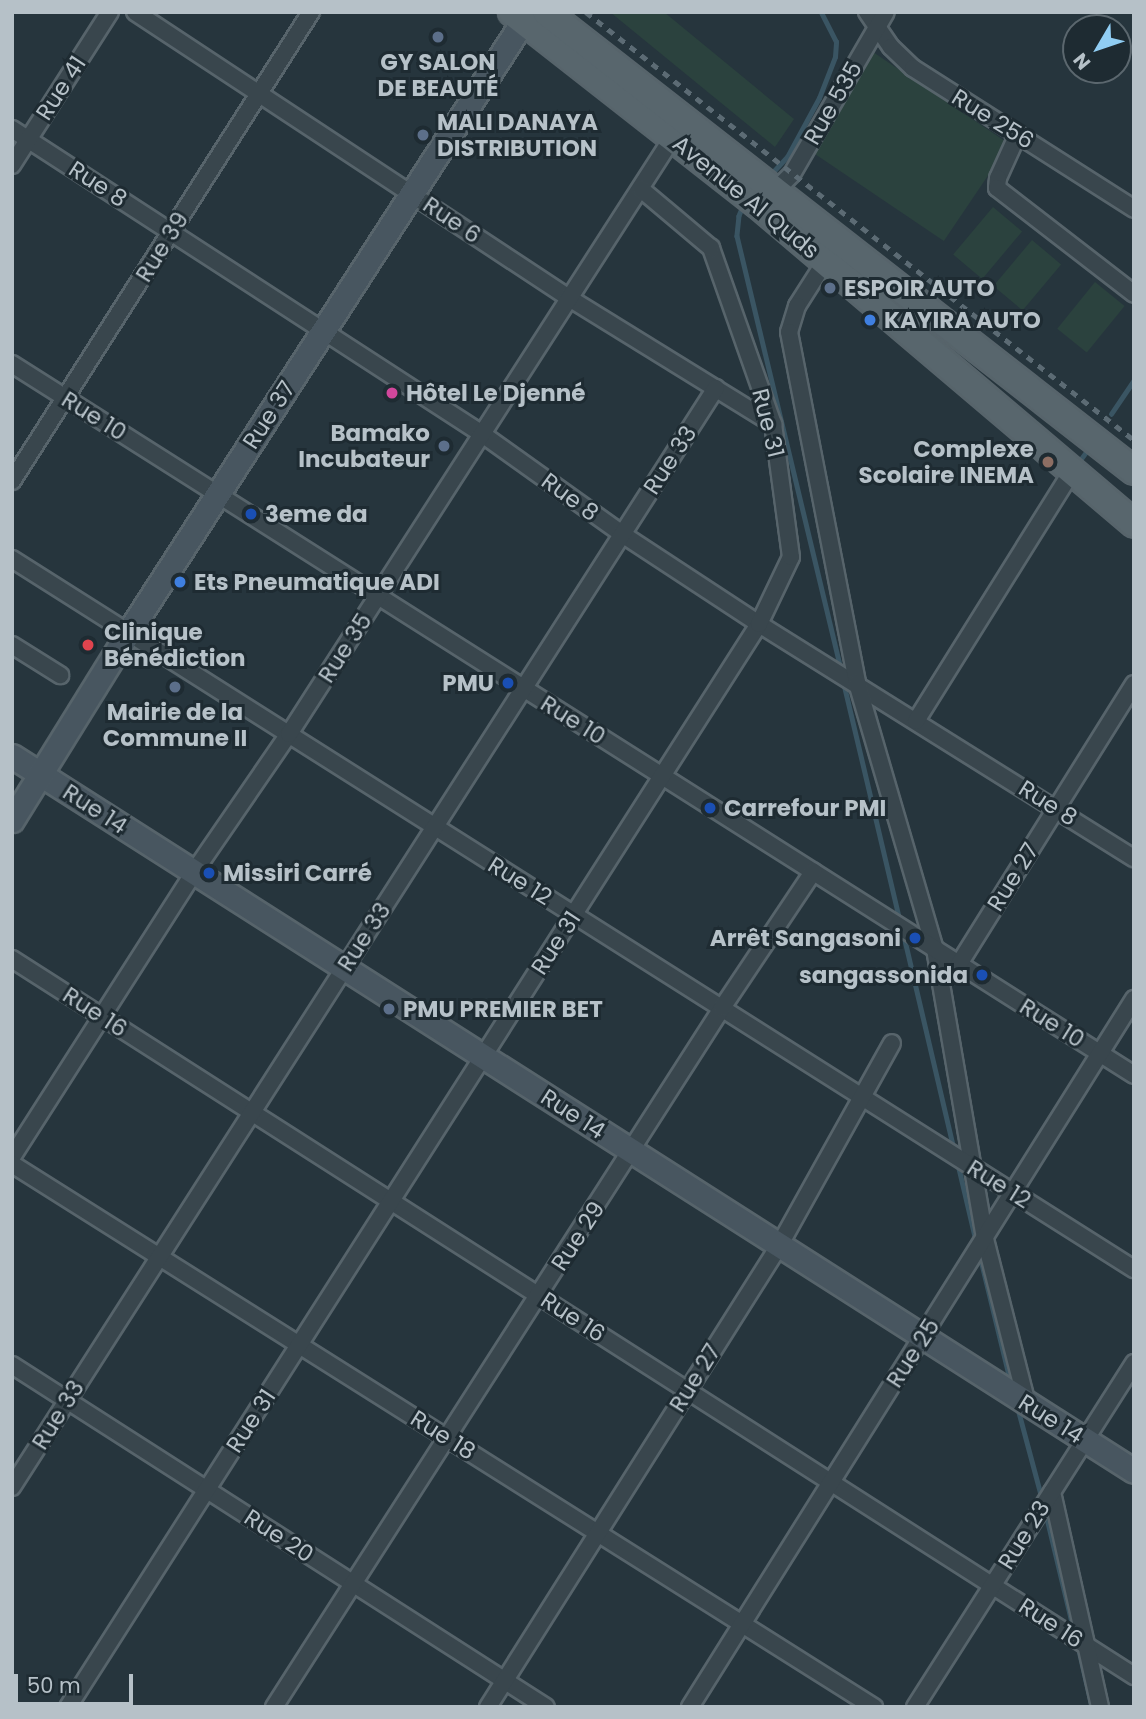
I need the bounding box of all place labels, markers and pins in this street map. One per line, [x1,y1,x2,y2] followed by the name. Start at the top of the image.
[430,29,446,45] marker: GY SALON DE BEAUTÉ
[378,48,498,102] place label: GY SALON DE BEAUTÉ
[437,108,598,162] place label: MALI DANAYA DISTRIBUTION
[415,127,431,143] marker: MALI DANAYA DISTRIBUTION
[844,274,995,302] place label: ESPOIR AUTO
[822,280,838,296] marker: ESPOIR AUTO
[884,306,1041,334] place label: KAYIRA AUTO
[862,312,878,328] marker: KAYIRA AUTO
[406,379,585,407] place label: Hôtel Le Djenné
[384,385,400,401] marker: Hôtel Le Djenné
[298,419,430,473] place label: Bamako Incubateur
[859,435,1034,489] place label: Complexe Scolaire INEMA
[436,438,452,454] marker: Bamako Incubateur
[1040,454,1056,470] marker: Complexe Scolaire INEMA
[265,500,368,528] place label: 3eme da
[243,506,259,522] marker: 3eme da
[194,568,440,596] place label: Ets Pneumatique ADI
[172,574,188,590] marker: Ets Pneumatique ADI
[104,618,246,672] place label: Clinique Bénédiction
[78,635,98,655] marker: Clinique Bénédiction
[442,669,494,697] place label: PMU
[500,675,516,691] marker: PMU
[167,679,183,695] marker: Mairie de la Commune II
[103,698,247,752] place label: Mairie de la Commune II
[724,794,886,822] place label: Carrefour PMI
[702,800,718,816] marker: Carrefour PMI
[223,859,372,887] place label: Missiri Carré
[201,865,217,881] marker: Missiri Carré
[710,924,901,952] place label: Arrêt Sangasoni
[907,930,923,946] marker: Arrêt Sangasoni
[799,961,968,989] place label: sangassonida
[974,967,990,983] marker: sangassonida
[403,995,603,1023] place label: PMU PREMIER BET
[381,1001,397,1017] marker: PMU PREMIER BET

